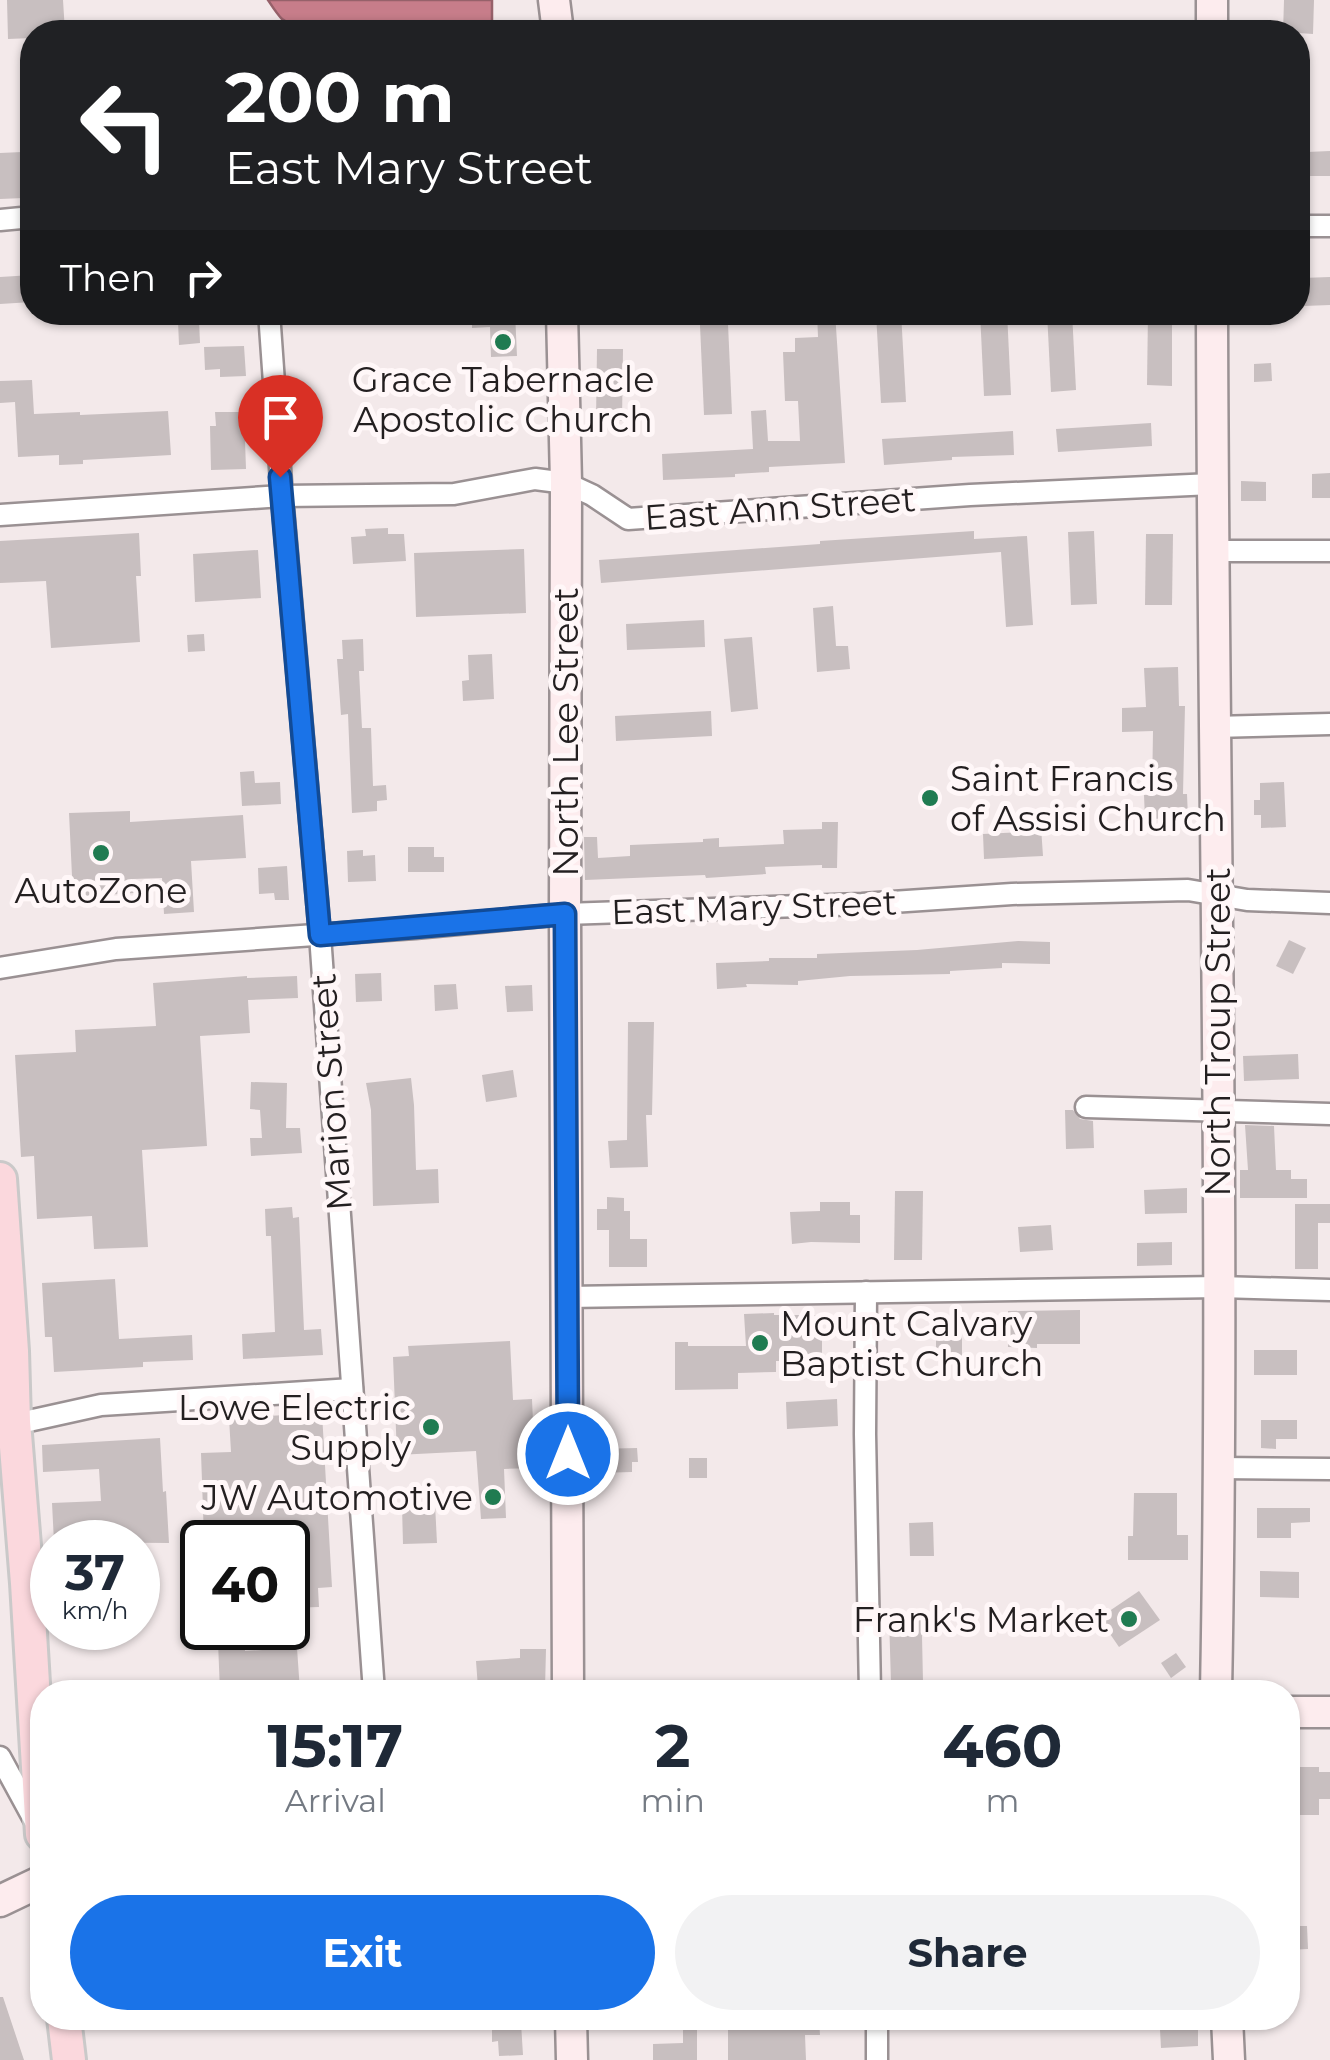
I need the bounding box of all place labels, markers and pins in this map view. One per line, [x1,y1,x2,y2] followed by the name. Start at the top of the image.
[492,331,514,353] marker: Grace Tabernacle Apostolic Church
[352,358,654,441] place label: Grace Tabernacle Apostolic Church
[238,375,323,478] pin
[950,757,1226,840] place label: Saint Francis of Assisi Church
[919,787,941,809] marker: Saint Francis of Assisi Church
[90,842,112,864] marker: AutoZone
[15,869,187,912] place label: AutoZone
[780,1302,1044,1385] place label: Mount Calvary Baptist Church
[749,1332,771,1354] marker: Mount Calvary Baptist Church
[178,1386,411,1469] place label: Lowe Electric Supply
[420,1416,442,1438] marker: Lowe Electric Supply
[200,1476,473,1519] place label: JW Automotive
[482,1486,504,1508] marker: JW Automotive
[853,1598,1109,1641] place label: Frank's Market
[1118,1608,1140,1630] marker: Frank's Market

